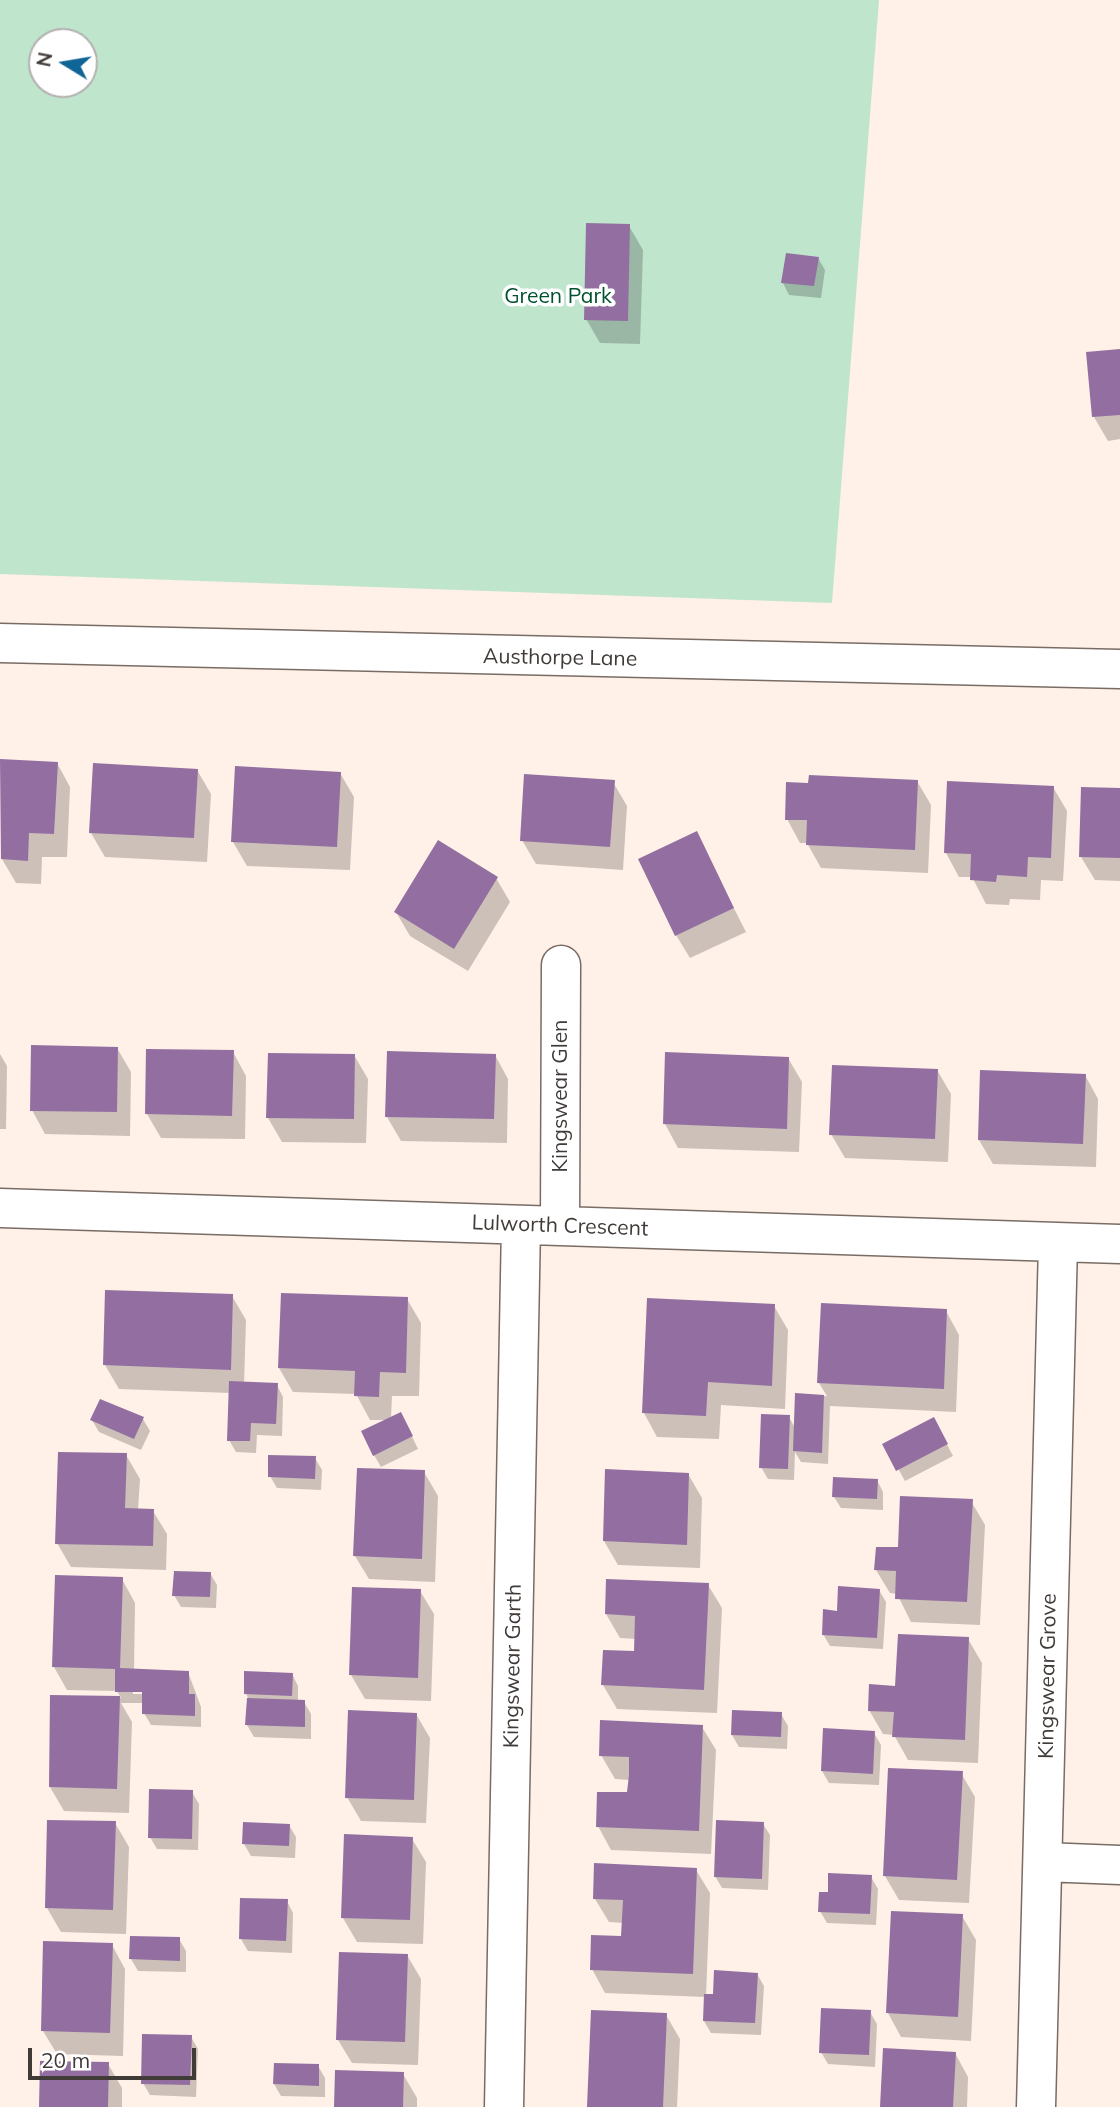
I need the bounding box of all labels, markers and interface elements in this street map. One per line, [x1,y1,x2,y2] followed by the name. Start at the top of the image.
[28,28,98,98] north arrow
[31,50,57,69] text: N
[504,284,612,310] park label: Green Park
[483,644,637,672] street label: Austhorpe Lane
[548,1020,574,1172] street label: Kingswear Glen
[471,1210,649,1242] street label: Lulworth Crescent
[499,1584,527,1748] street label: Kingswear Garth
[1034,1593,1062,1759] street label: Kingswear Grove
[32,2034,200,2078] scale bar
[41,2047,90,2073] text: 20 m

